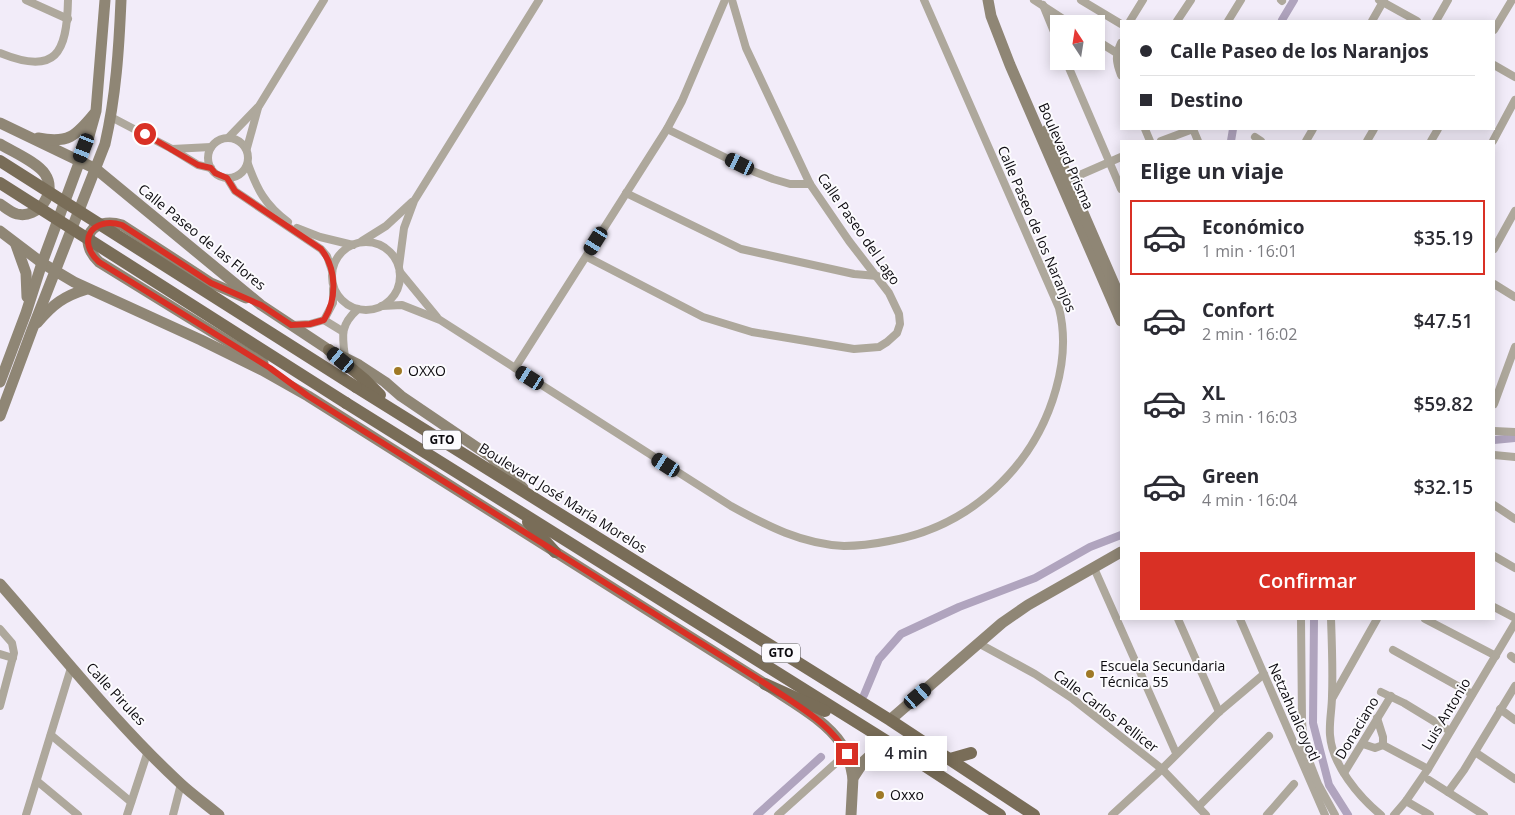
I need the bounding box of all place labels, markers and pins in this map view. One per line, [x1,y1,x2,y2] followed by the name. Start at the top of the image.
[408,361,446,380] place label: OXXO
[392,365,404,377] marker: OXXO
[1100,656,1225,691] place label: Escuela Secundaria Técnica 55
[1084,668,1096,680] marker: Escuela Secundaria Técnica 55
[890,785,924,804] place label: Oxxo
[874,789,886,801] marker: Oxxo

